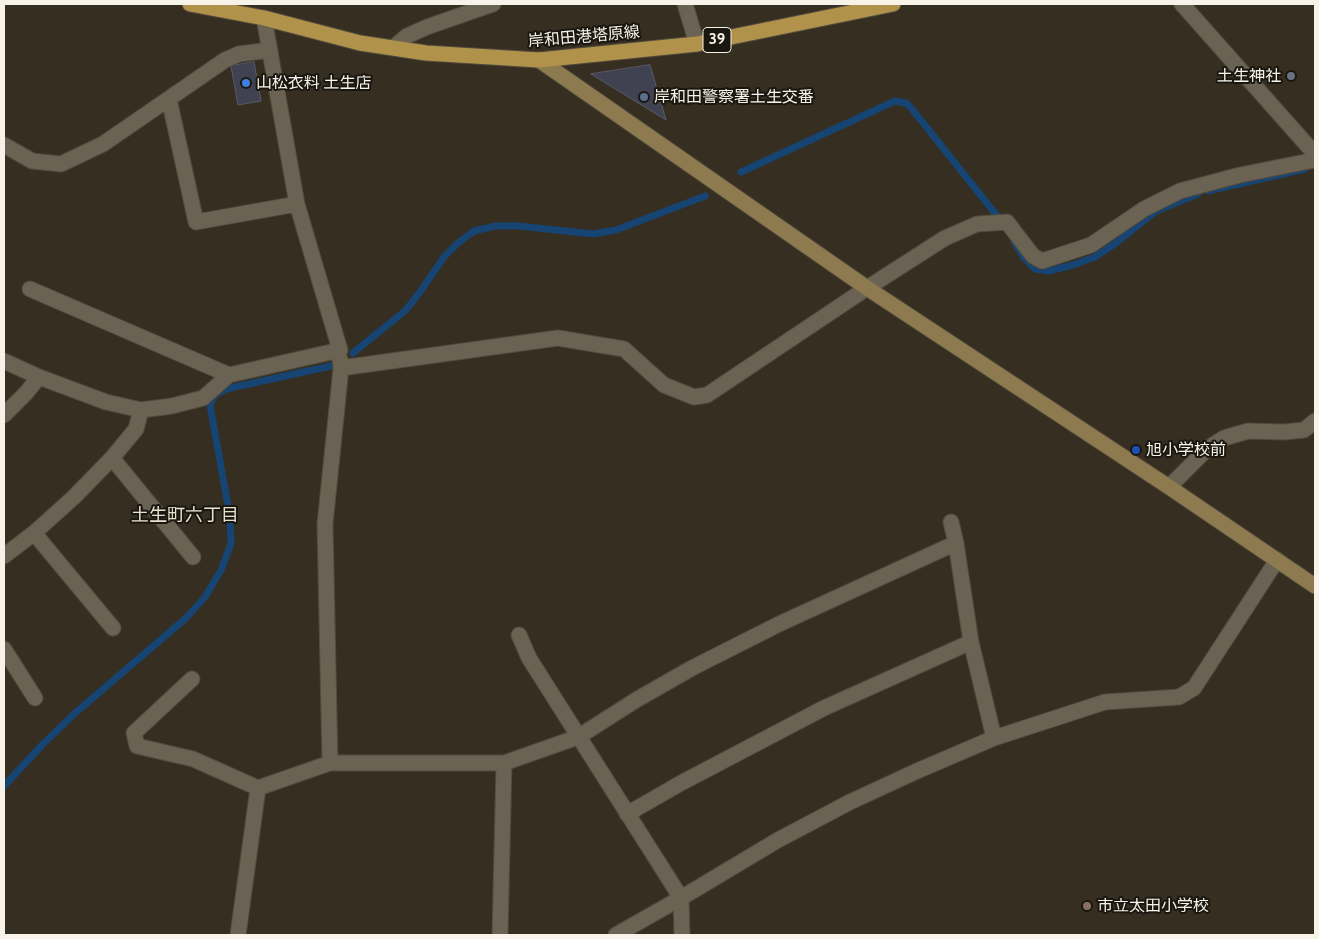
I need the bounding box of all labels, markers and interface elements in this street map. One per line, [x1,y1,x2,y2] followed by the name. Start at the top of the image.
[527,23,641,51] street label: 岸和田港塔原線
[703,28,731,52] road number: 39
[1217,66,1281,86] place label: 土生神社
[1285,70,1297,82] marker: 土生神社
[256,73,372,93] place label: 山松衣料 土生店
[240,77,252,89] marker: 山松衣料 土生店
[654,87,814,107] place label: 岸和田警察署土生交番
[638,91,650,103] marker: 岸和田警察署土生交番
[1146,440,1226,460] place label: 旭小学校前
[1130,444,1142,456] marker: 旭小学校前
[131,505,239,527] district label: 土生町六丁目
[1097,896,1209,916] place label: 市立太田小学校
[1081,900,1093,912] marker: 市立太田小学校

